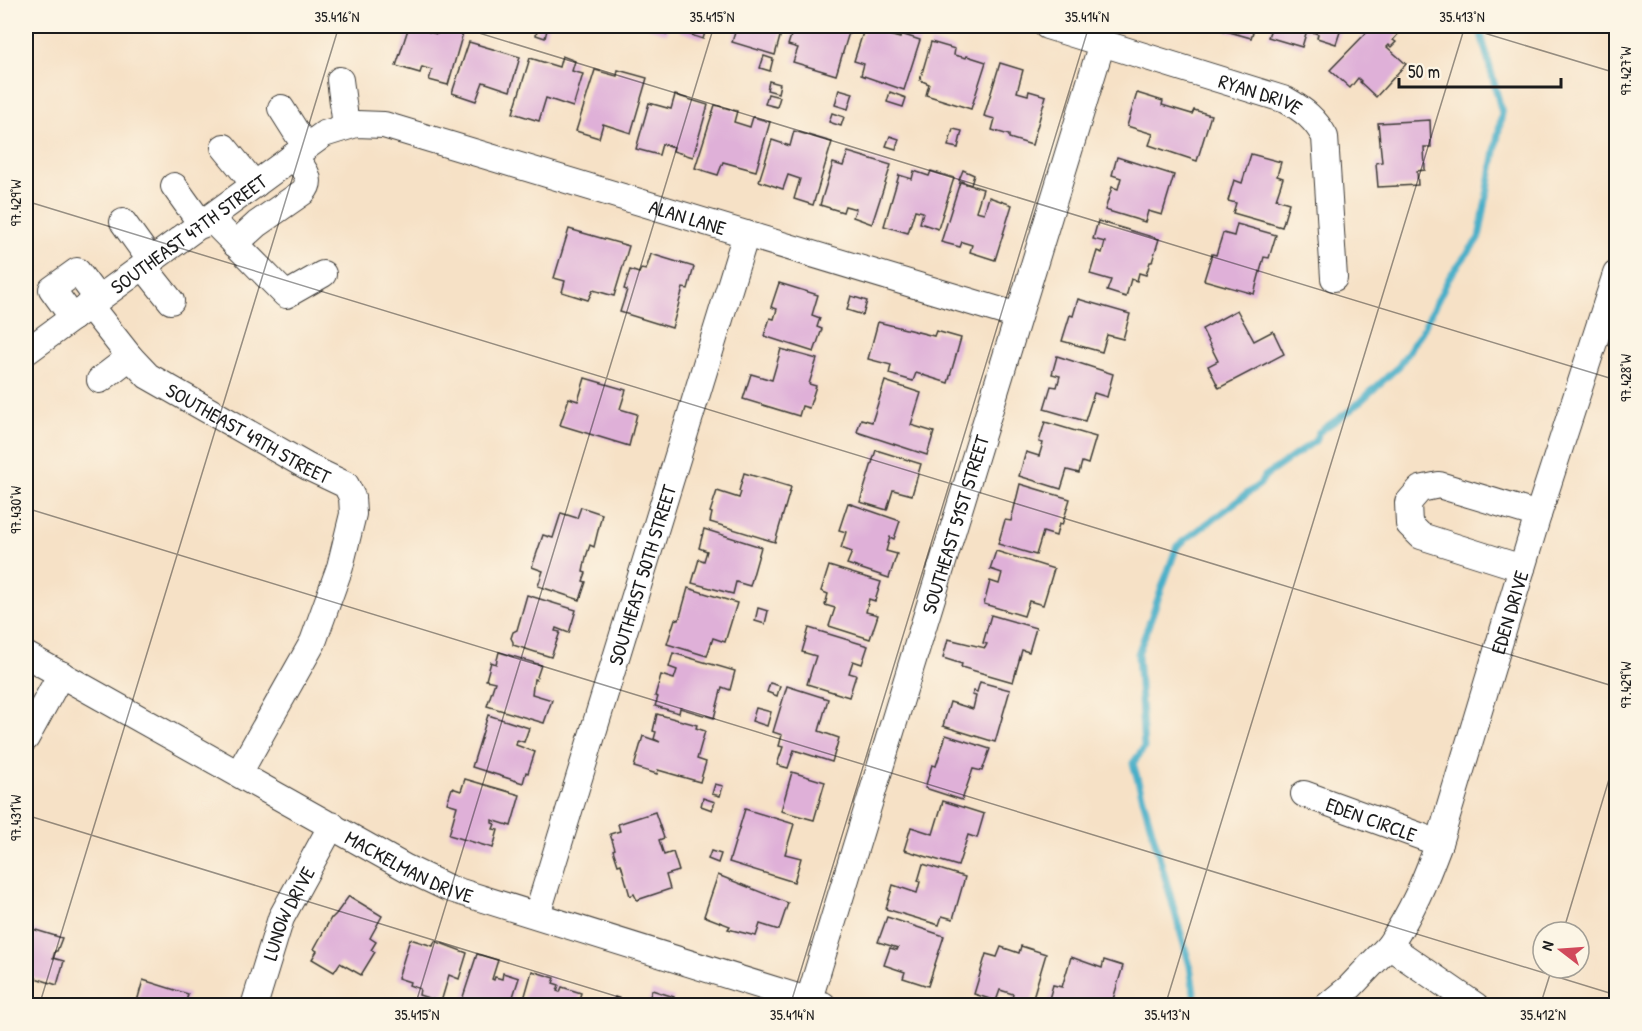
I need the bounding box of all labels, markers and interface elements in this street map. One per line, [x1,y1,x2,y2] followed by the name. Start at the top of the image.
[315,6,359,27] text: 35.416°N
[689,6,735,27] text: 35.415°N
[1065,6,1109,27] text: 35.414°N
[1439,6,1485,27] text: 35.413°N
[1615,46,1636,95] text: 97.427°W
[1399,51,1561,89] scale bar
[1408,59,1440,84] text: 50 m
[1216,67,1308,120] street label: RYAN DRIVE
[105,167,272,300] street label: SOUTHEAST 47TH STREET
[5,179,26,227] text: 97.429°W
[646,192,730,241] street label: ALAN LANE
[1615,353,1636,402] text: 97.428°W
[162,376,336,490] street label: SOUTHEAST 49TH STREET
[915,431,995,617] street label: SOUTHEAST 51ST STREET
[601,481,682,668] street label: SOUTHEAST 50TH STREET
[5,485,26,534] text: 97.430°W
[1483,567,1534,657] street label: EDEN DRIVE
[1615,661,1636,709] text: 97.429°W
[1323,790,1421,847] street label: EDEN CIRCLE
[5,794,26,841] text: 97.431°W
[341,823,477,909] street label: MACKELMAN DRIVE
[255,861,320,963] street label: LUNOW DRIVE
[1531,920,1591,980] north arrow
[1535,938,1559,953] text: N
[394,1004,440,1025] text: 35.415°N
[770,1004,814,1025] text: 35.414°N
[1144,1004,1190,1025] text: 35.413°N
[1520,1004,1566,1025] text: 35.412°N

